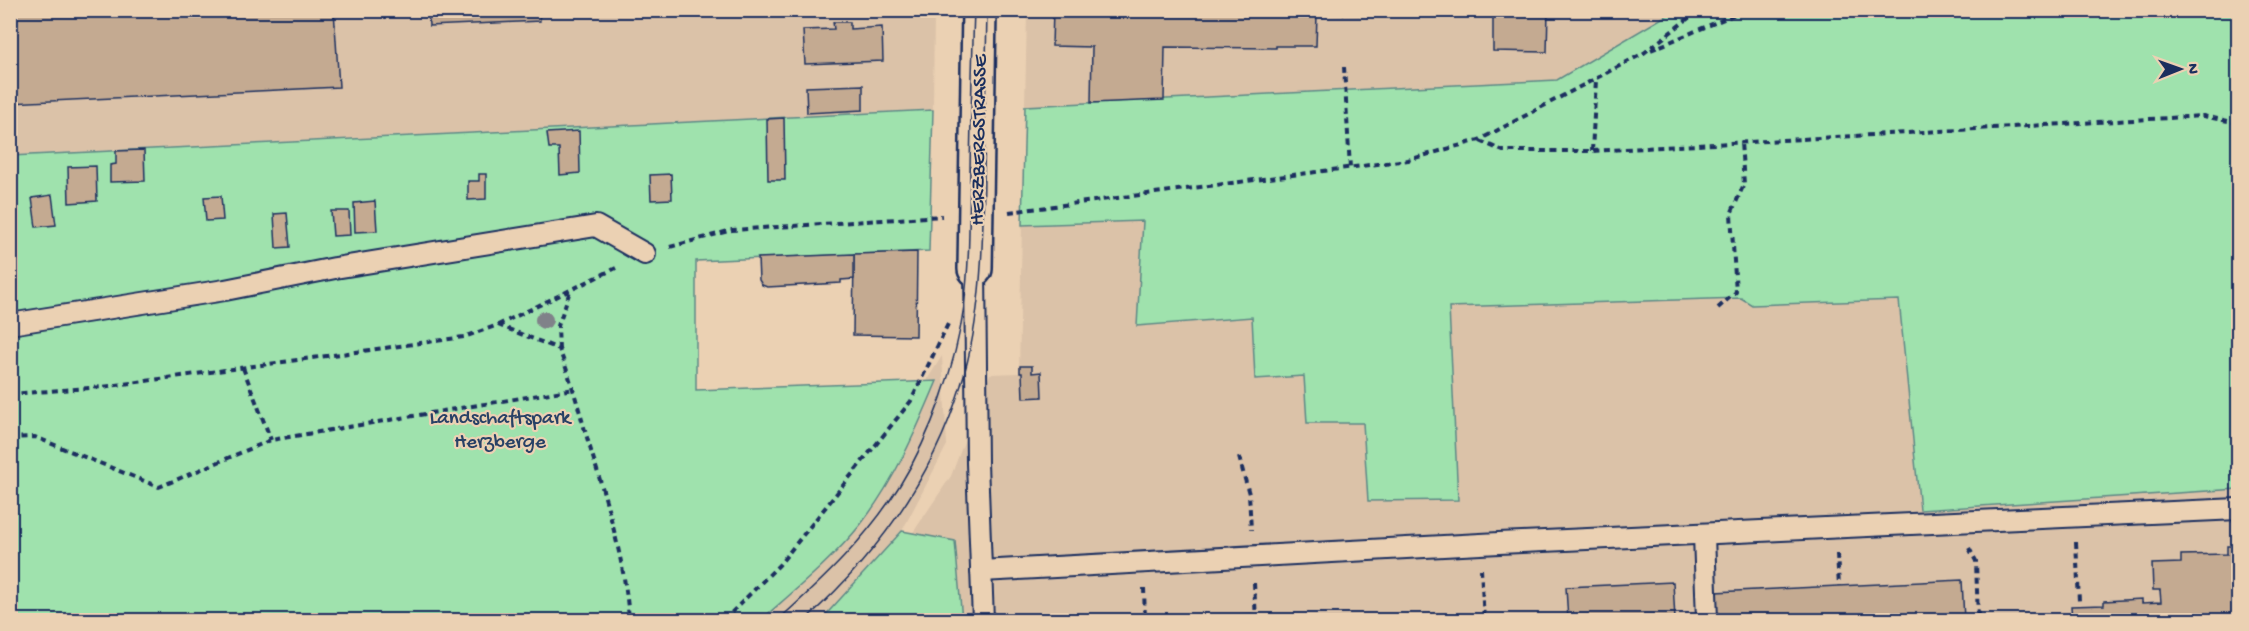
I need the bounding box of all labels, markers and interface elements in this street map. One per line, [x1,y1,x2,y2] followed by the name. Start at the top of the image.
[2150,39,2210,99] north arrow
[967,53,995,226] street label: HERZBERGSTRASSE
[2182,63,2201,75] text: N
[430,407,573,456] park label: Landschaftspark Herzberge

